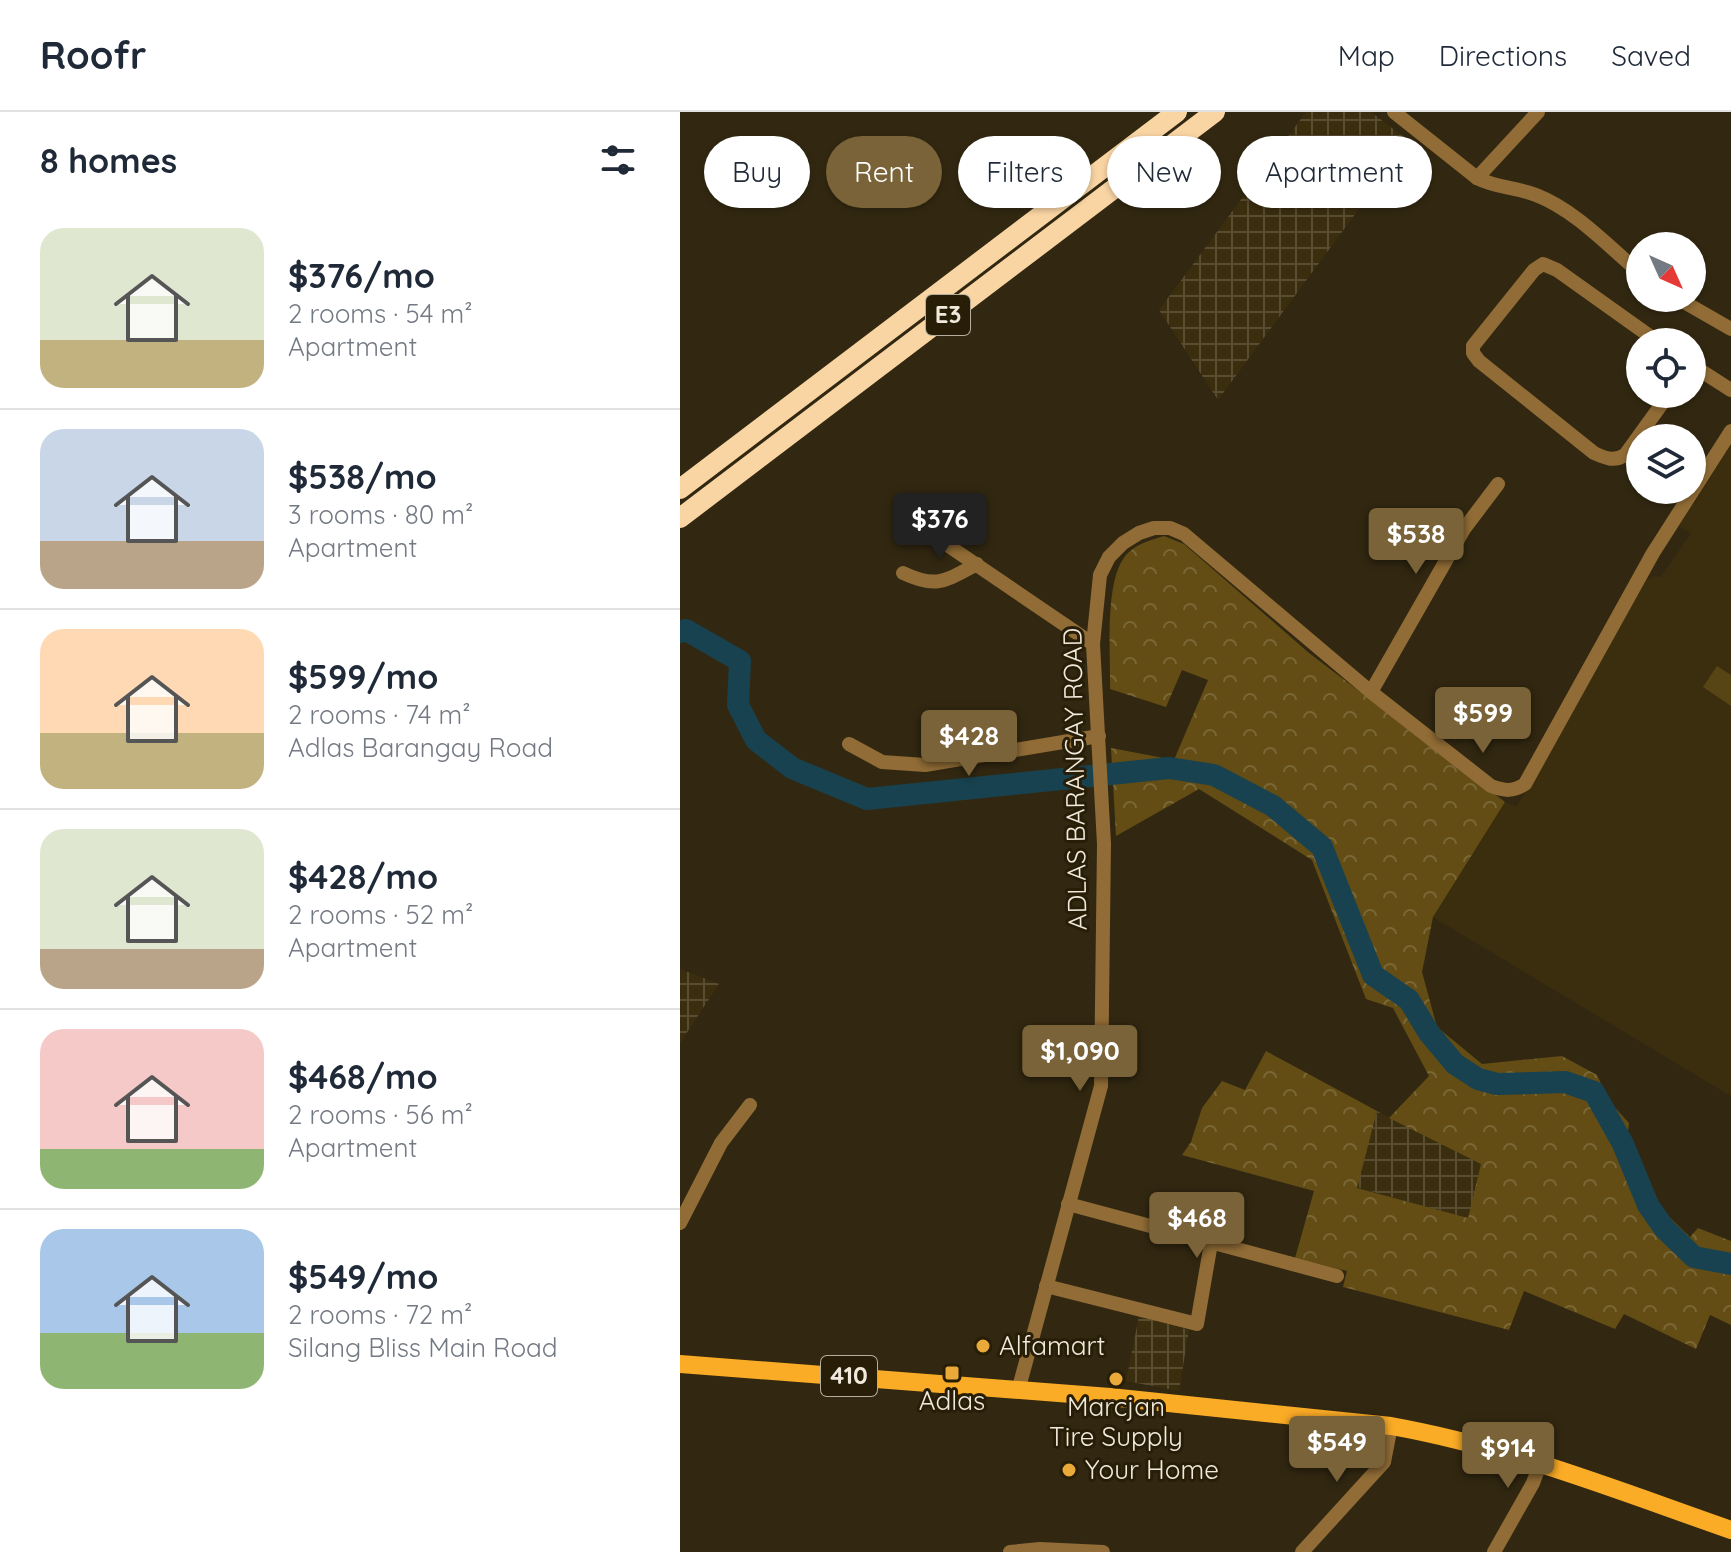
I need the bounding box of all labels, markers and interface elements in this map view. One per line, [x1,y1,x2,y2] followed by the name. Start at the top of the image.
[40,31,146,79] text: Roofr
[1338,38,1395,73] text: Map
[1439,38,1567,73] text: Directions
[1611,38,1691,73] text: Saved
[704,136,810,208] chip: Buy
[826,136,942,208] chip: Rent
[958,136,1091,208] chip: Filters
[1107,136,1221,208] chip: New
[1237,136,1432,208] chip: Apartment
[596,138,640,182] icon: filters
[40,139,177,182] text: 8 homes
[1626,232,1706,312] north arrow
[1626,232,1706,504] map controls
[288,254,435,297] text: $376/mo
[104,260,200,356] icon: home
[926,295,970,335] road number: E3
[288,297,472,330] text: 2 rooms · 54 m²
[1626,328,1706,408] button: locate
[288,330,417,363] text: Apartment
[1626,424,1706,504] button: layers
[288,455,437,498] text: $538/mo
[104,461,200,557] icon: home
[893,493,987,561] pin: $376
[288,498,473,531] text: 3 rooms · 80 m²
[911,502,969,535] text: $376
[1369,508,1463,576] pin: $538
[1387,517,1445,550] text: $538
[288,531,417,564] text: Apartment
[1055,627,1094,931] street label: ADLAS BARANGAY ROAD
[288,655,438,698] text: $599/mo
[104,661,200,757] icon: home
[1436,687,1530,755] pin: $599
[1453,696,1513,729] text: $599
[288,698,471,731] text: 2 rooms · 74 m²
[922,710,1016,778] pin: $428
[939,719,999,752] text: $428
[288,731,553,764] text: Adlas Barangay Road
[288,855,438,898] text: $428/mo
[104,861,200,957] icon: home
[288,898,473,931] text: 2 rooms · 52 m²
[288,931,417,964] text: Apartment
[1015,1025,1145,1093] pin: $1,090
[1040,1034,1120,1067] text: $1,090
[288,1055,438,1098] text: $468/mo
[104,1061,200,1157] icon: home
[288,1098,473,1131] text: 2 rooms · 56 m²
[288,1131,417,1164] text: Apartment
[1150,1192,1244,1260] pin: $468
[1167,1201,1227,1234] text: $468
[288,1255,438,1298] text: $549/mo
[104,1261,200,1357] icon: home
[288,1298,472,1331] text: 2 rooms · 72 m²
[999,1329,1105,1362] place label: Alfamart
[288,1331,558,1364] text: Silang Bliss Main Road
[974,1337,992,1355] marker: Alfamart
[821,1356,877,1396] road number: 410
[943,1364,961,1382] marker: Adlas
[1107,1370,1125,1388] marker: Marcjan Tire Supply
[919,1384,985,1417] place label: Adlas
[1049,1390,1183,1453] place label: Marcjan Tire Supply
[1290,1416,1384,1484] pin: $549
[1461,1422,1555,1490] pin: $914
[1307,1425,1367,1458] text: $549
[1480,1431,1536,1464] text: $914
[1085,1453,1219,1486] place label: Your Home
[1060,1461,1078,1479] marker: Your Home

